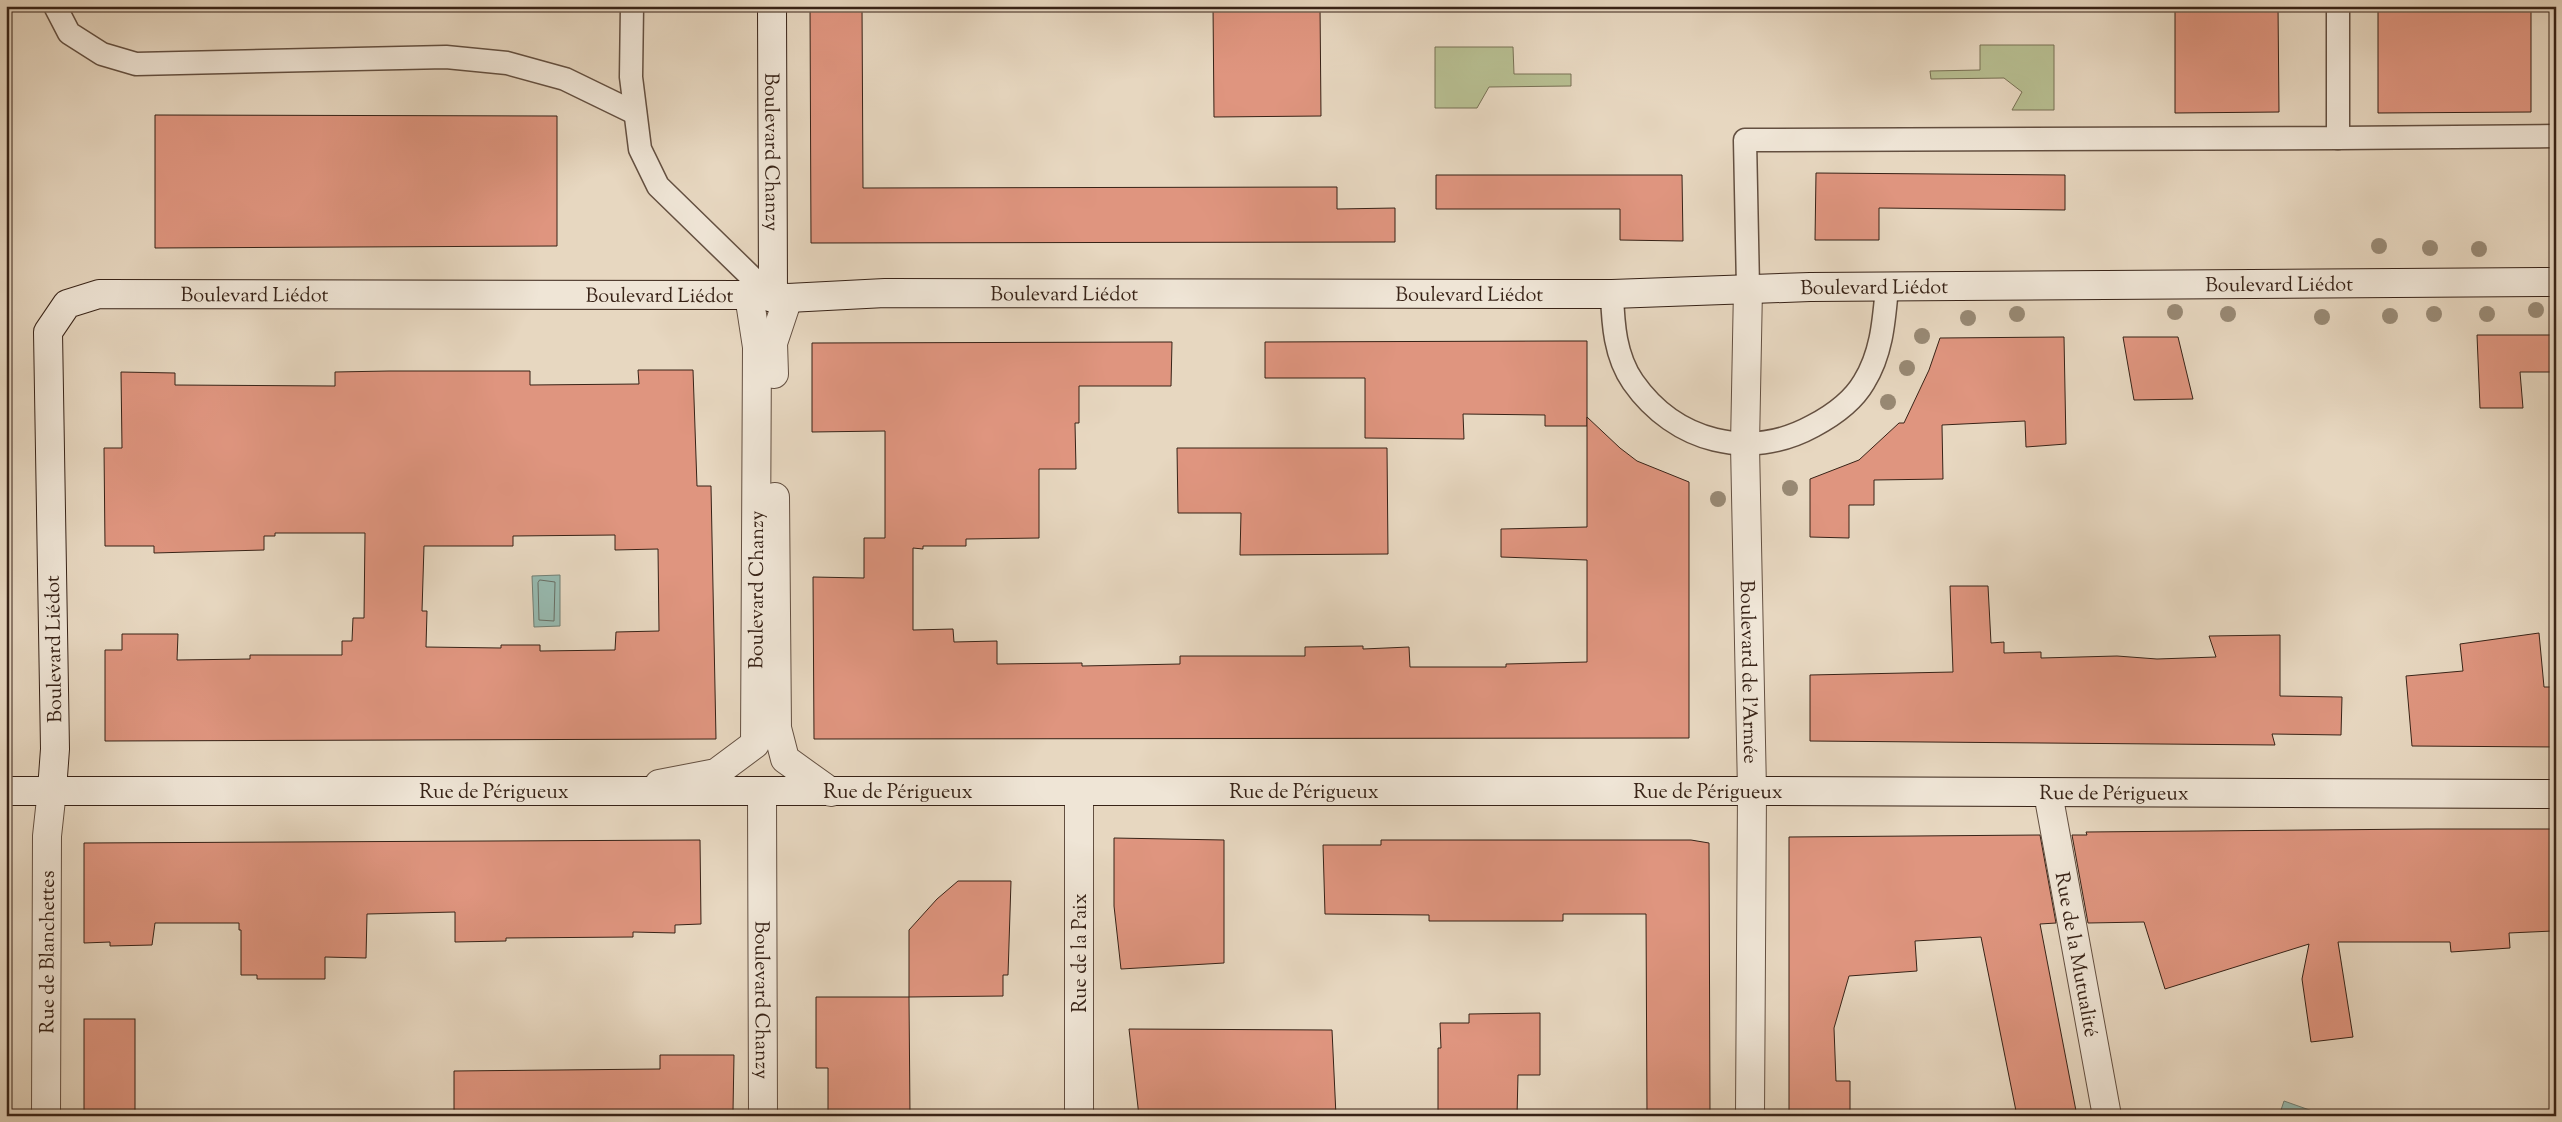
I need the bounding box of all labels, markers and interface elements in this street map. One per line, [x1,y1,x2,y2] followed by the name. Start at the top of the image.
[755,73,785,231] street label: Boulevard Chanzy
[2205,271,2353,301] street label: Boulevard Liédot
[1800,274,1948,304] street label: Boulevard Liédot
[990,281,1138,310] street label: Boulevard Liédot
[181,282,329,311] street label: Boulevard Liédot
[1395,282,1543,311] street label: Boulevard Liédot
[586,283,734,312] street label: Boulevard Liédot
[743,510,773,669] street label: Boulevard Chanzy
[40,575,71,723] street label: Boulevard Liédot
[1731,580,1763,764] street label: Boulevard de l'Armée
[419,779,569,808] street label: Rue de Périgueux
[823,779,973,808] street label: Rue de Périgueux
[1229,779,1379,808] street label: Rue de Périgueux
[1633,779,1783,808] street label: Rue de Périgueux
[2039,780,2189,810] street label: Rue de Périgueux
[34,870,64,1034] street label: Rue de Blanchettes
[2046,870,2104,1040] street label: Rue de la Mutualité
[1067,893,1096,1013] street label: Rue de la Paix
[745,921,775,1079] street label: Boulevard Chanzy

